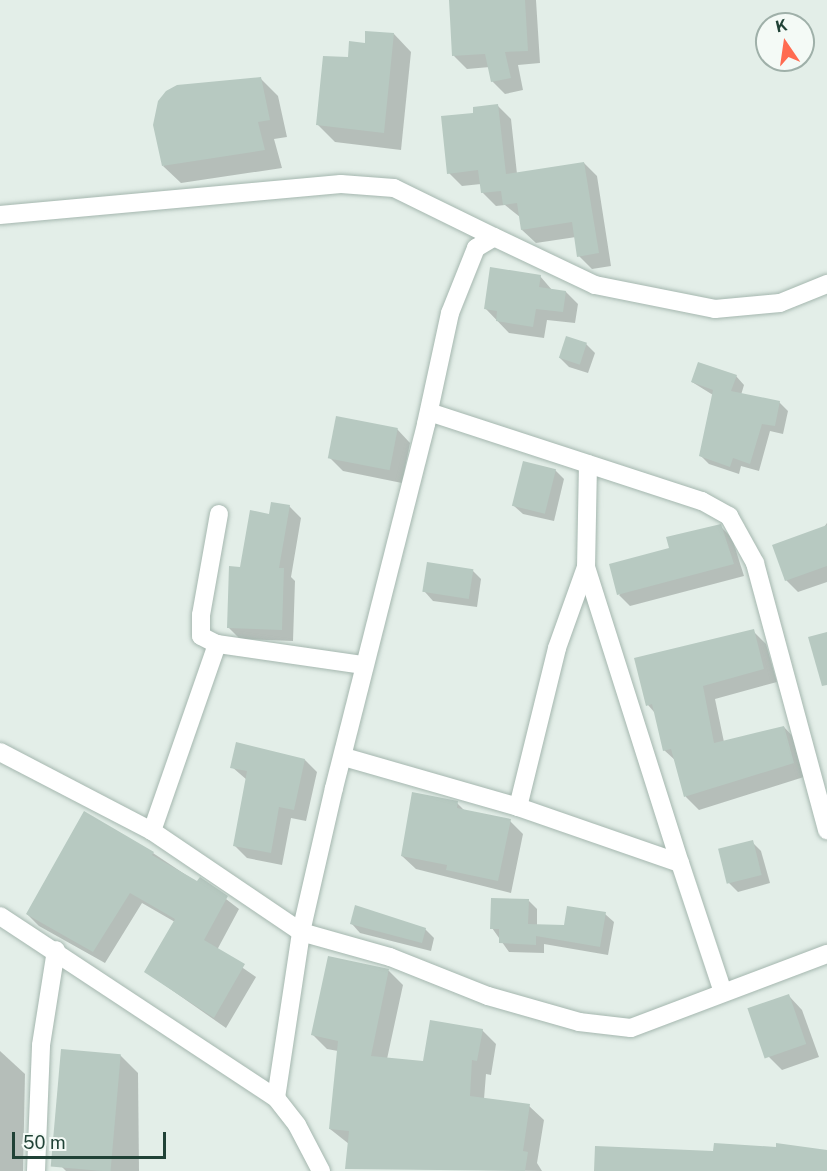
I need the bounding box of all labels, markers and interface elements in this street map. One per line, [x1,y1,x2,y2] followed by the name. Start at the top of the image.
[755,12,815,72] north arrow
[774,15,789,36] text: K
[15,1120,170,1158] scale bar
[23,1132,66,1153] text: 50 m

